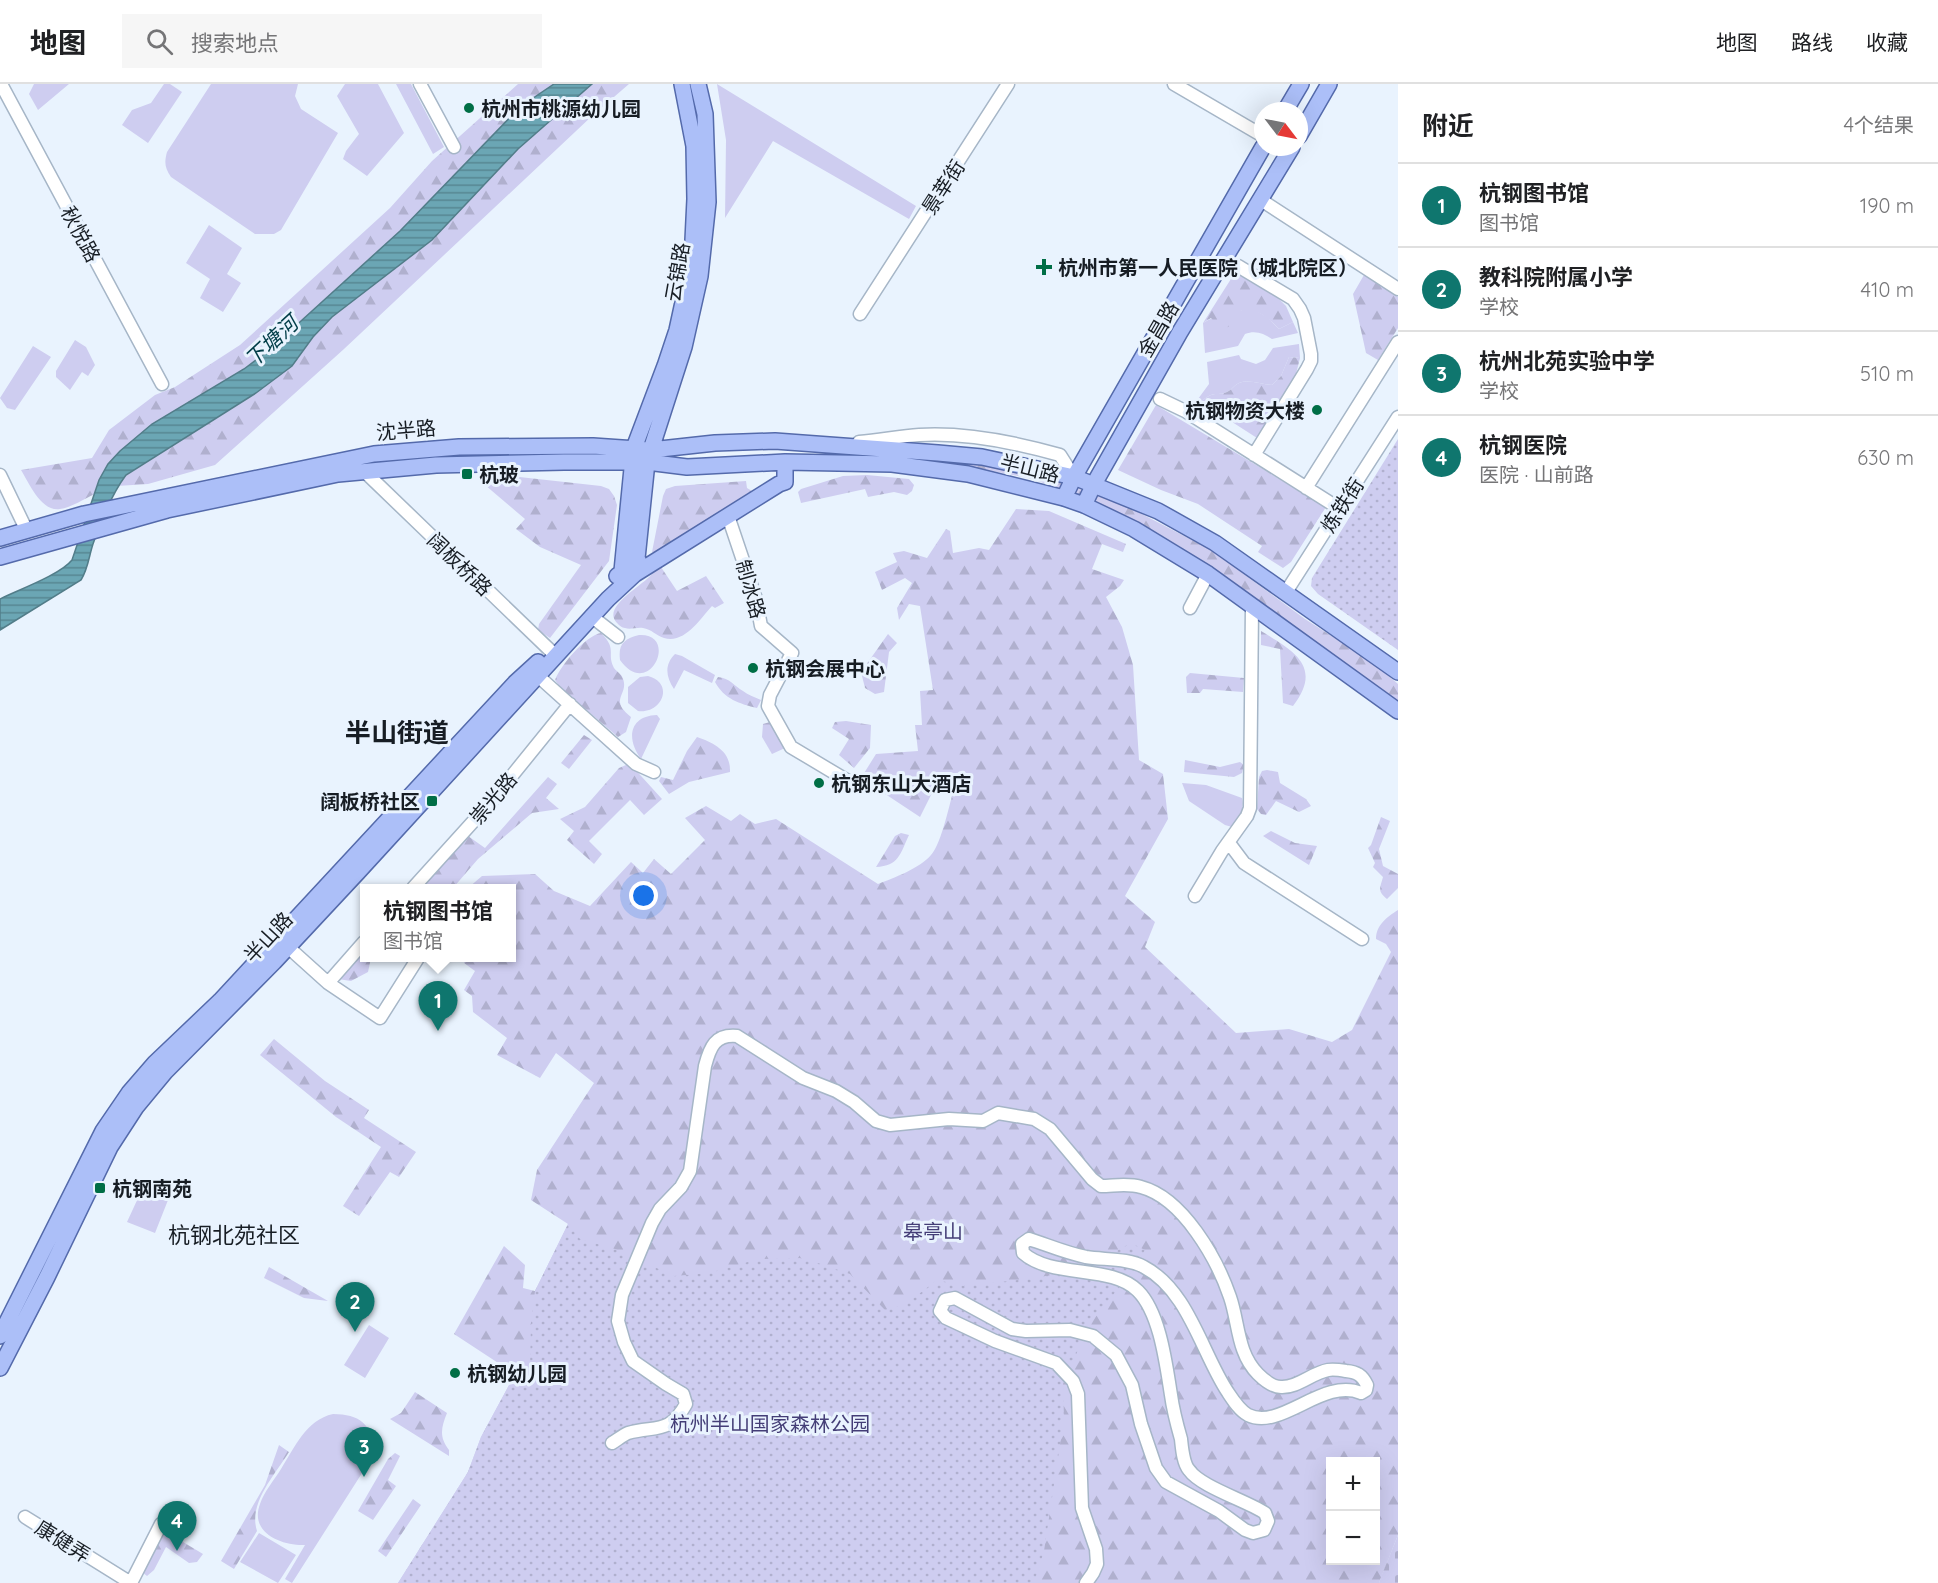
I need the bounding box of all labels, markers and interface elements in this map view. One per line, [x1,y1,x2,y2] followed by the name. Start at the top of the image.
[122,14,542,68] search box
[30,25,86,60] text: 地图
[143,25,176,58] icon: search
[191,29,279,57] text: 搜索地点
[1716,29,1758,55] text: 地图
[1791,29,1833,55] text: 路线
[1866,29,1908,55] text: 收藏
[481,96,641,121] place label: 杭州市桃源幼儿园
[462,101,476,115] marker: 杭州市桃源幼儿园
[1254,102,1308,156] north arrow
[1422,109,1474,142] text: 附近
[1843,112,1914,137] text: 4个结果
[916,155,970,219] street label: 景莘街
[1479,179,1589,207] text: 杭钢图书馆
[1438,193,1445,218] text: 1
[1860,193,1914,218] text: 190 m
[56,202,106,266] street label: 秋悦路
[1479,210,1539,235] text: 图书馆
[659,240,695,304] street label: 云锦路
[1058,255,1358,280] place label: 杭州市第一人民医院（城北院区）
[1035,258,1053,276] marker: 杭州市第一人民医院（城北院区）
[1479,263,1633,291] text: 教科院附属小学
[1436,277,1447,302] text: 2
[1861,277,1914,302] text: 410 m
[1479,294,1519,319] text: 学校
[1132,297,1184,361] street label: 金昌路
[239,307,306,372] water label: 下塘河
[1479,347,1655,375] text: 杭州北苑实验中学
[1436,361,1447,386] text: 3
[1860,361,1914,386] text: 510 m
[1479,378,1519,403] text: 学校
[1185,398,1305,423] place label: 杭钢物资大楼
[1310,403,1324,417] marker: 杭钢物资大楼
[375,415,437,445] street label: 沈半路
[1479,431,1567,459] text: 杭钢医院
[1436,445,1447,470] text: 4
[1857,445,1914,470] text: 630 m
[998,449,1062,487] street label: 半山路
[479,462,519,487] place label: 杭玻
[1479,462,1594,487] text: 医院 · 山前路
[460,467,474,481] marker: 杭玻
[1315,473,1369,537] street label: 炼铁街
[423,527,497,601] street label: 阔板桥路
[731,557,771,621] street label: 制冰路
[765,656,885,681] place label: 杭钢会展中心
[746,661,760,675] marker: 杭钢会展中心
[345,716,449,749] district label: 半山街道
[464,767,522,829] street label: 崇光路
[831,771,971,796] place label: 杭钢东山大酒店
[812,776,826,790] marker: 杭钢东山大酒店
[320,789,420,814] place label: 阔板桥社区
[425,794,439,808] marker: 阔板桥社区
[629,881,658,910] your location
[360,884,516,962] popup
[383,897,493,925] text: 杭钢图书馆
[238,907,298,967] street label: 半山路
[383,928,443,953] text: 图书馆
[418,982,458,1031] pin: 1
[112,1176,192,1201] place label: 杭钢南苑
[93,1181,107,1195] marker: 杭钢南苑
[903,1219,963,1244] park label: 皋亭山
[168,1221,300,1249] district label: 杭钢北苑社区
[336,1282,374,1332] pin: 2
[467,1361,567,1386] place label: 杭钢幼儿园
[448,1366,462,1380] marker: 杭钢幼儿园
[670,1411,870,1436] park label: 杭州半山国家森林公园
[344,1428,384,1477] pin: 3
[1326,1457,1380,1565] map controls
[1326,1457,1380,1511] button: +
[158,1502,196,1551] pin: 4
[1326,1511,1380,1565] button: −
[31,1515,95,1567] street label: 康健弄

